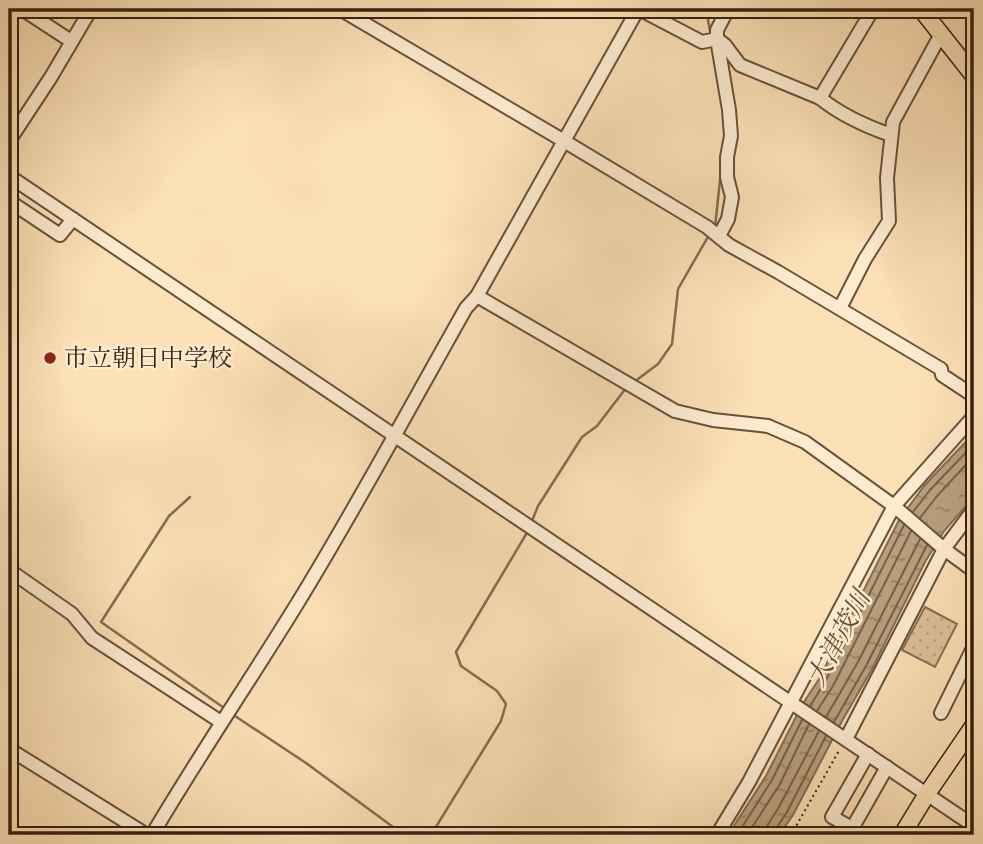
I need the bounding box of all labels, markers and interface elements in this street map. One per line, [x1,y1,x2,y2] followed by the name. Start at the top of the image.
[64,344,232,374] place label: 市立朝日中学校
[42,350,58,366] marker: 市立朝日中学校
[800,582,880,692] water label: 大津茂川

